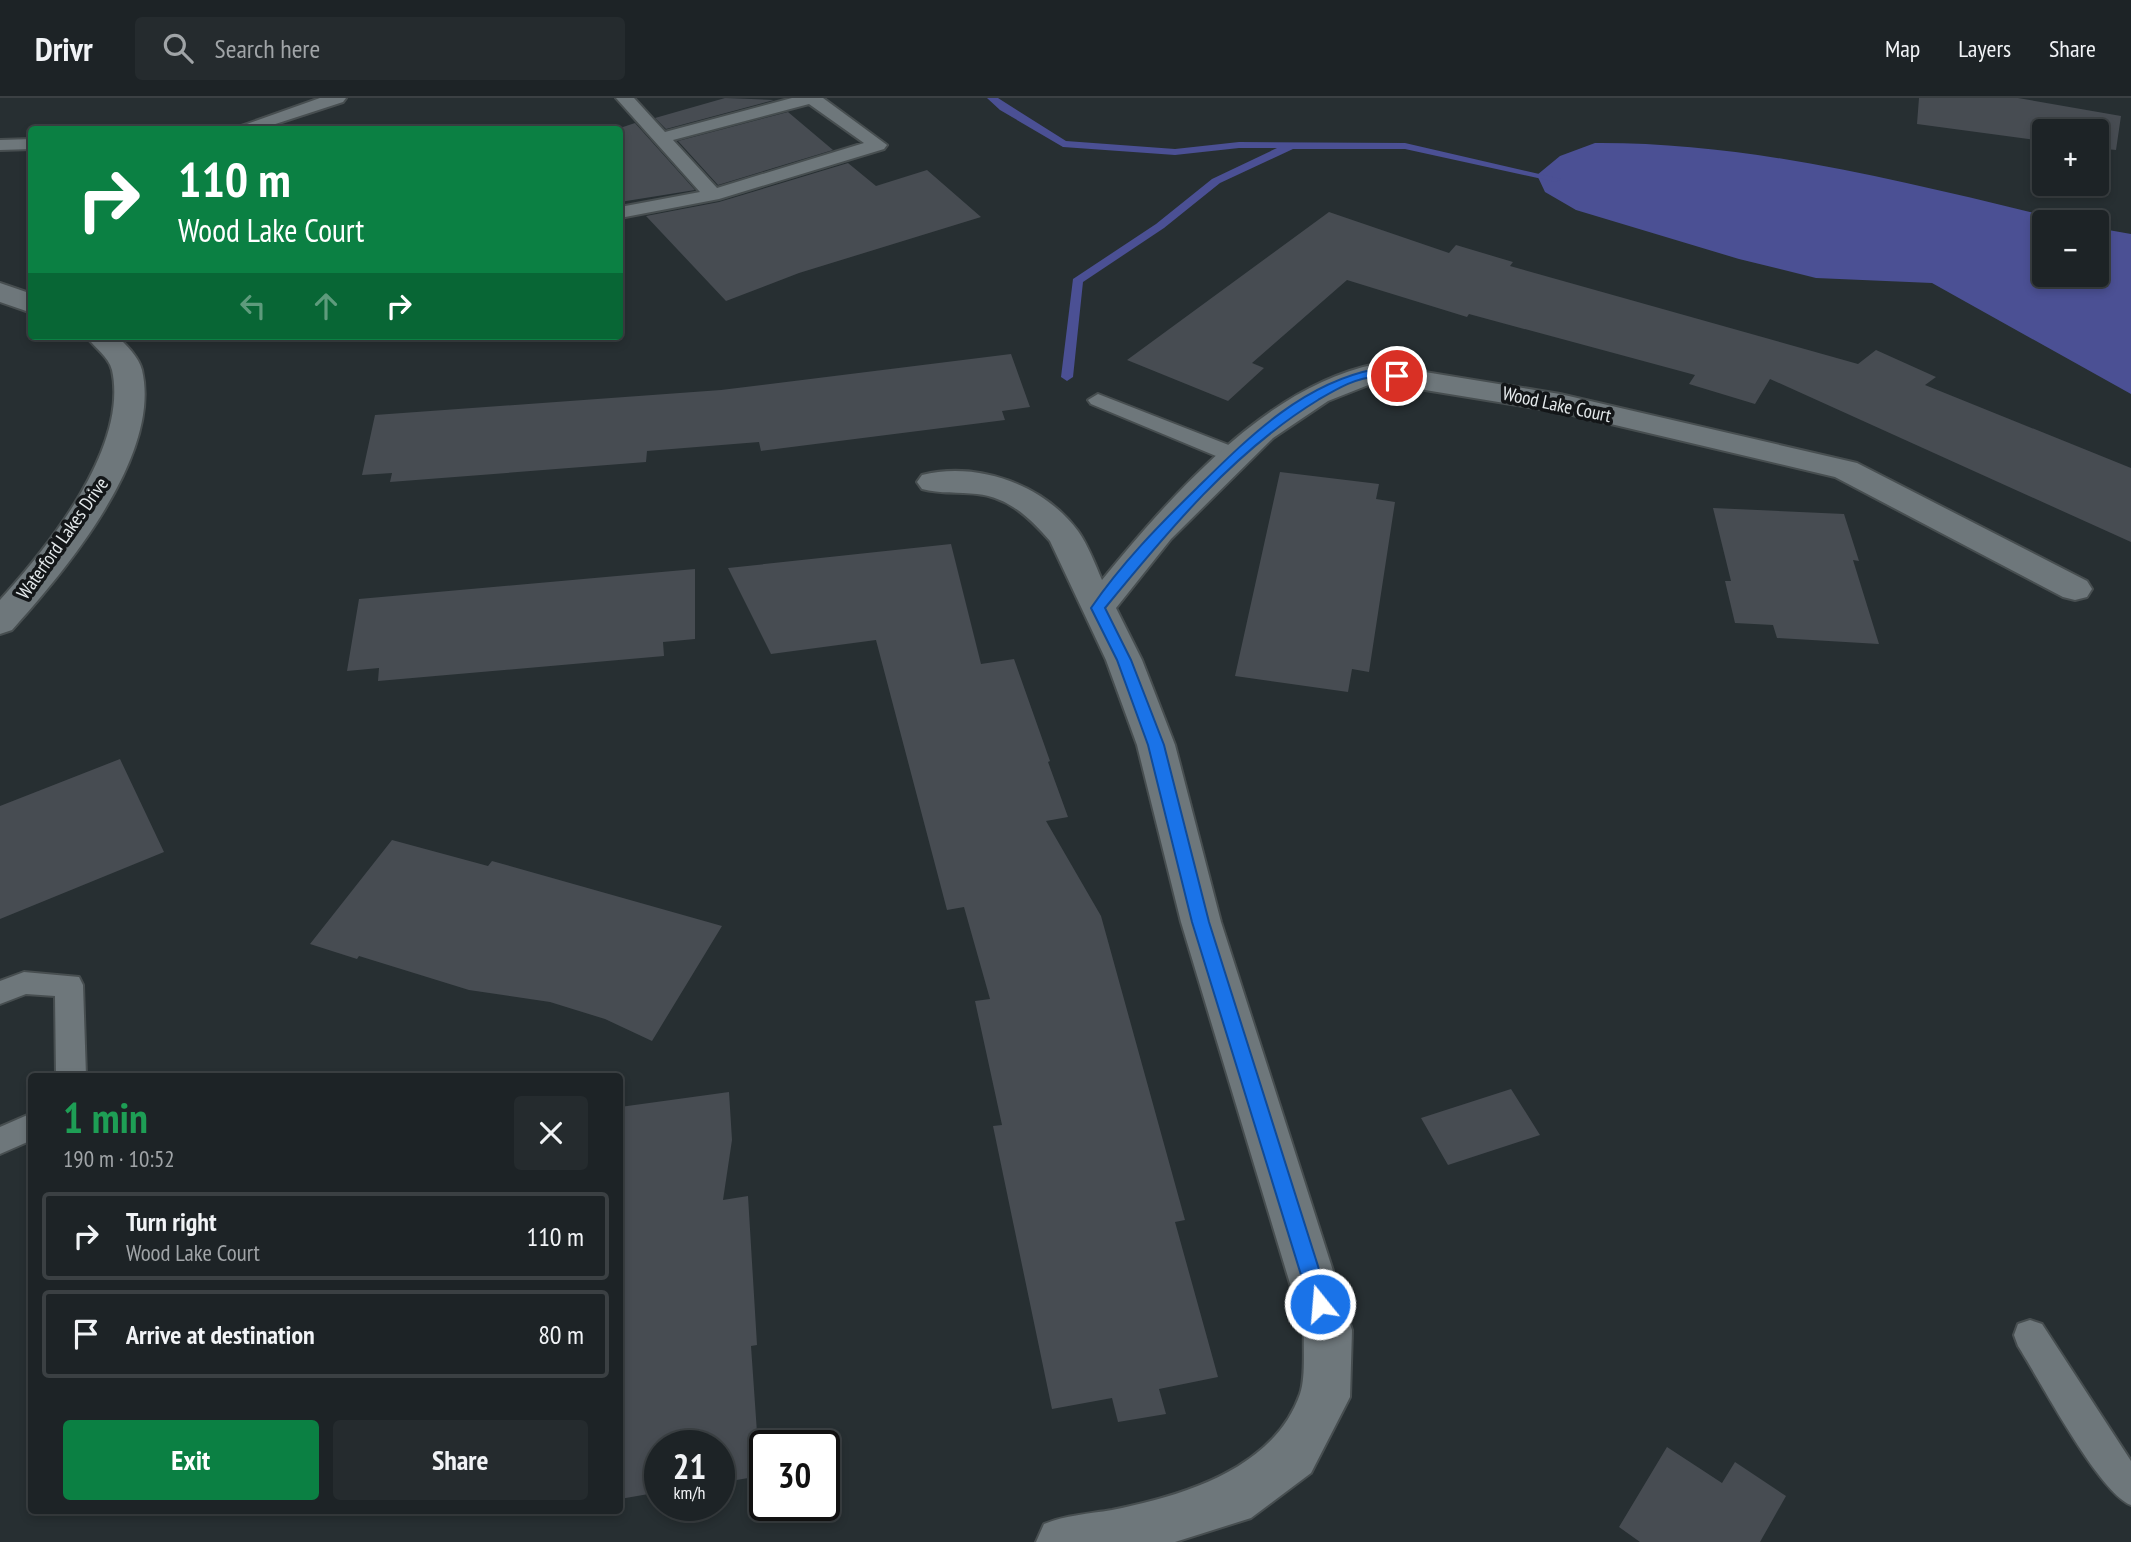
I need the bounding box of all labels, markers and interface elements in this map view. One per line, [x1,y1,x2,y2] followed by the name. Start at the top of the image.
[135,17,625,80] search box
[35,27,93,70] text: Drivr
[159,29,197,67] icon: search
[215,32,320,65] text: Search here
[1885,33,1920,64] text: Map
[1958,33,2011,64] text: Layers
[2049,33,2096,64] text: Share
[2032,119,2109,287] map controls
[2032,119,2109,196] button: +
[178,147,291,211] text: 110 m
[63,154,154,245] icon: right
[178,209,364,251] text: Wood Lake Court
[2032,210,2109,287] button: −
[234,287,272,325] icon: left
[307,287,345,325] icon: ahead
[380,287,418,325] icon: right
[1367,346,1427,406] pin
[1378,357,1416,395] icon: arrive
[1500,381,1614,427] street label: Wood Lake Court
[11,472,113,604] street label: Waterford Lakes Drive
[63,1090,148,1145] text: 1 min
[514,1096,588,1170] button: close
[63,1144,175,1173] text: 190 m · 10:52
[126,1205,217,1238] text: Turn right
[67,1217,105,1255] icon: right
[526,1220,584,1253] text: 110 m
[126,1238,260,1267] text: Wood Lake Court
[1283,1267,1357,1341] position arrow
[67,1315,105,1353] icon: arrive
[126,1318,315,1351] text: Arrive at destination
[538,1318,584,1351] text: 80 m
[63,1420,319,1500] button: Exit
[333,1420,588,1500] button: Share
[749,1430,840,1521] speed limit sign: 30
[673,1443,706,1489] text: 21
[674,1481,705,1504] text: km/h

